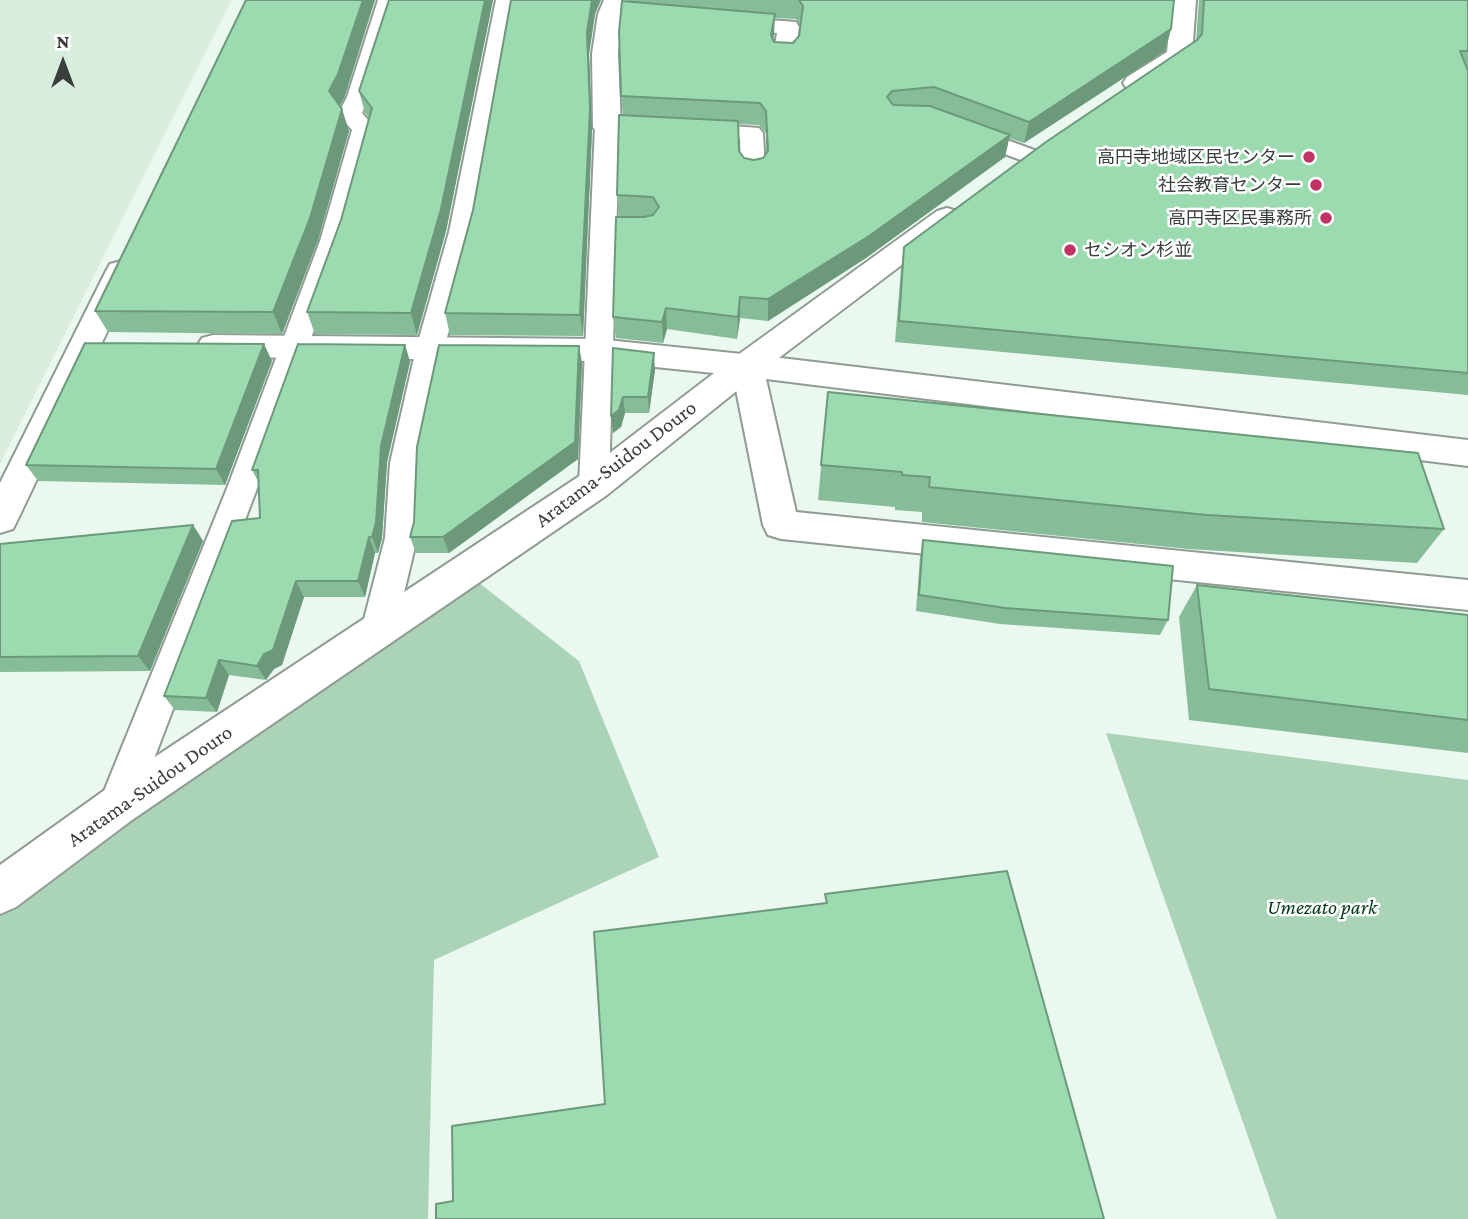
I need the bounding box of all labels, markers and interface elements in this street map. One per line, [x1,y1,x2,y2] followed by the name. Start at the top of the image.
[28,28,98,98] north arrow
[57,31,69,52] text: N
[1097,146,1295,168] place label: 高円寺地域区民センター
[1301,149,1317,165] marker: 高円寺地域区民センター
[1158,174,1302,196] place label: 社会教育センター
[1308,177,1324,193] marker: 社会教育センター
[1168,207,1312,229] place label: 高円寺区民事務所
[1318,210,1334,226] marker: 高円寺区民事務所
[1084,239,1192,261] place label: セシオン杉並
[1062,242,1078,258] marker: セシオン杉並
[530,395,702,533] street label: Aratama-Suidou Douro
[63,720,237,852] street label: Aratama-Suidou Douro
[1267,895,1377,921] park label: Umezato park

